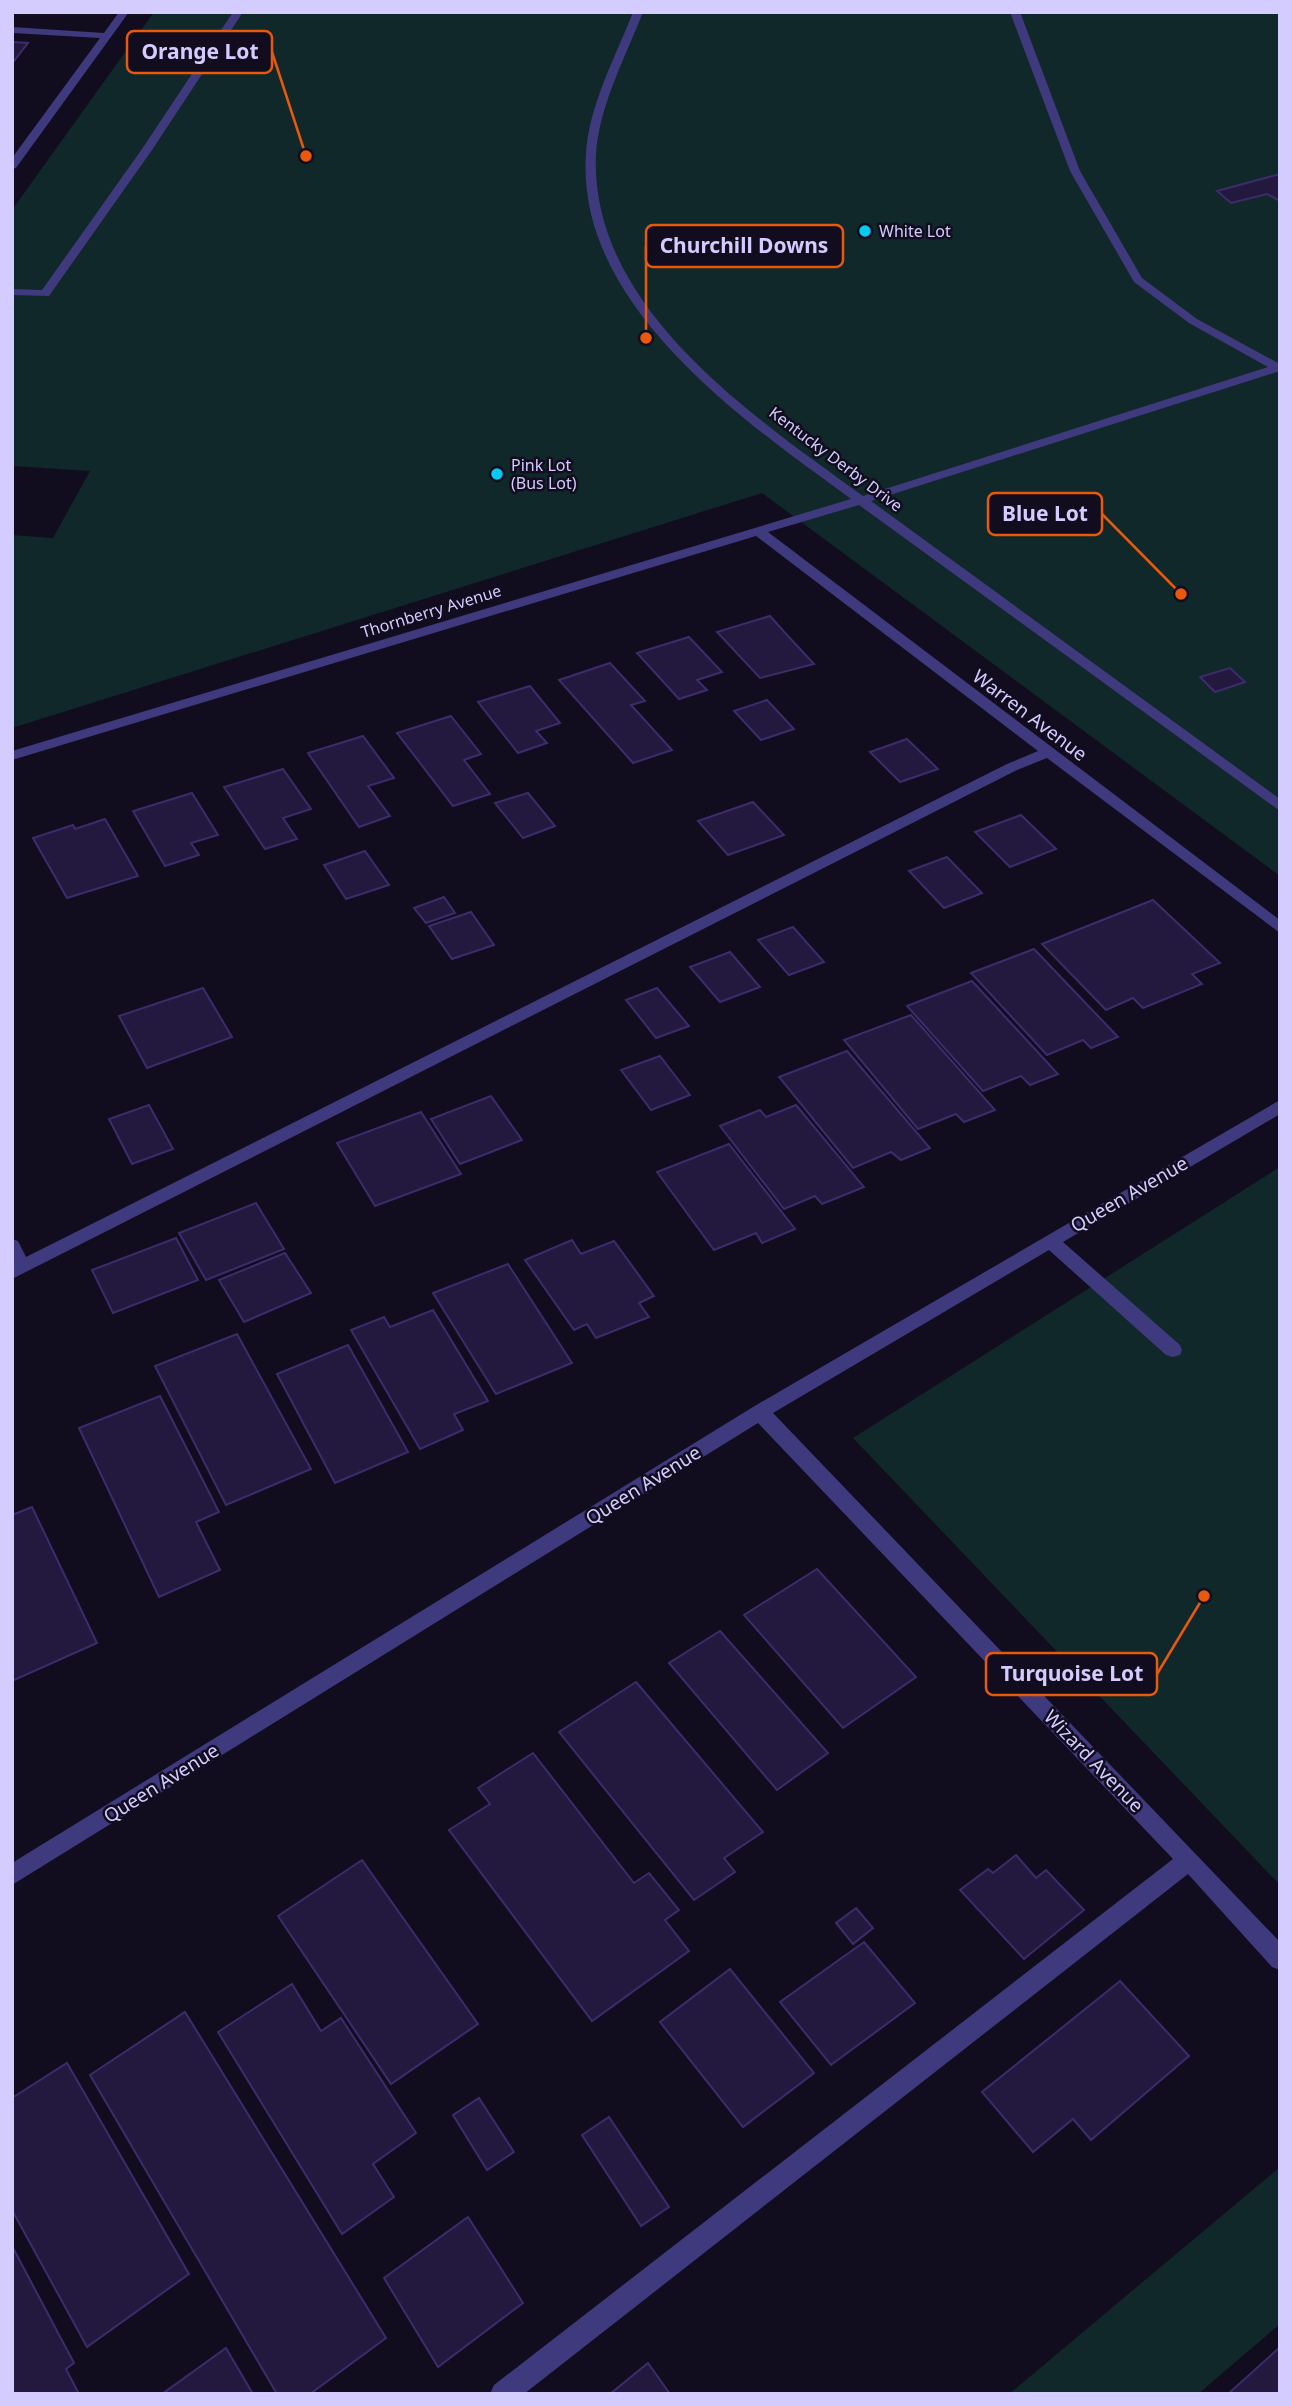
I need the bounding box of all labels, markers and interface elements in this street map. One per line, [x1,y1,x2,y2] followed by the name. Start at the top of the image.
[127,31,272,73] callout: Orange Lot
[141,37,259,65] text: Orange Lot
[879,220,951,242] place label: White Lot
[857,223,873,239] marker: White Lot
[646,225,843,267] callout: Churchill Downs
[660,231,828,259] text: Churchill Downs
[765,402,907,516] street label: Kentucky Derby Drive
[511,454,577,494] place label: Pink Lot (Bus Lot)
[489,466,505,482] marker: Pink Lot (Bus Lot)
[988,493,1102,535] callout: Blue Lot
[1002,499,1088,527] text: Blue Lot
[358,579,504,643] street label: Thornberry Avenue
[967,663,1093,767] street label: Warren Avenue
[1066,1150,1192,1238] street label: Queen Avenue
[580,1439,706,1531] street label: Queen Avenue
[986,1653,1157,1695] callout: Turquoise Lot
[1001,1659,1143,1687] text: Turquoise Lot
[1038,1704,1150,1818] street label: Wizard Avenue
[98,1737,224,1829] street label: Queen Avenue

